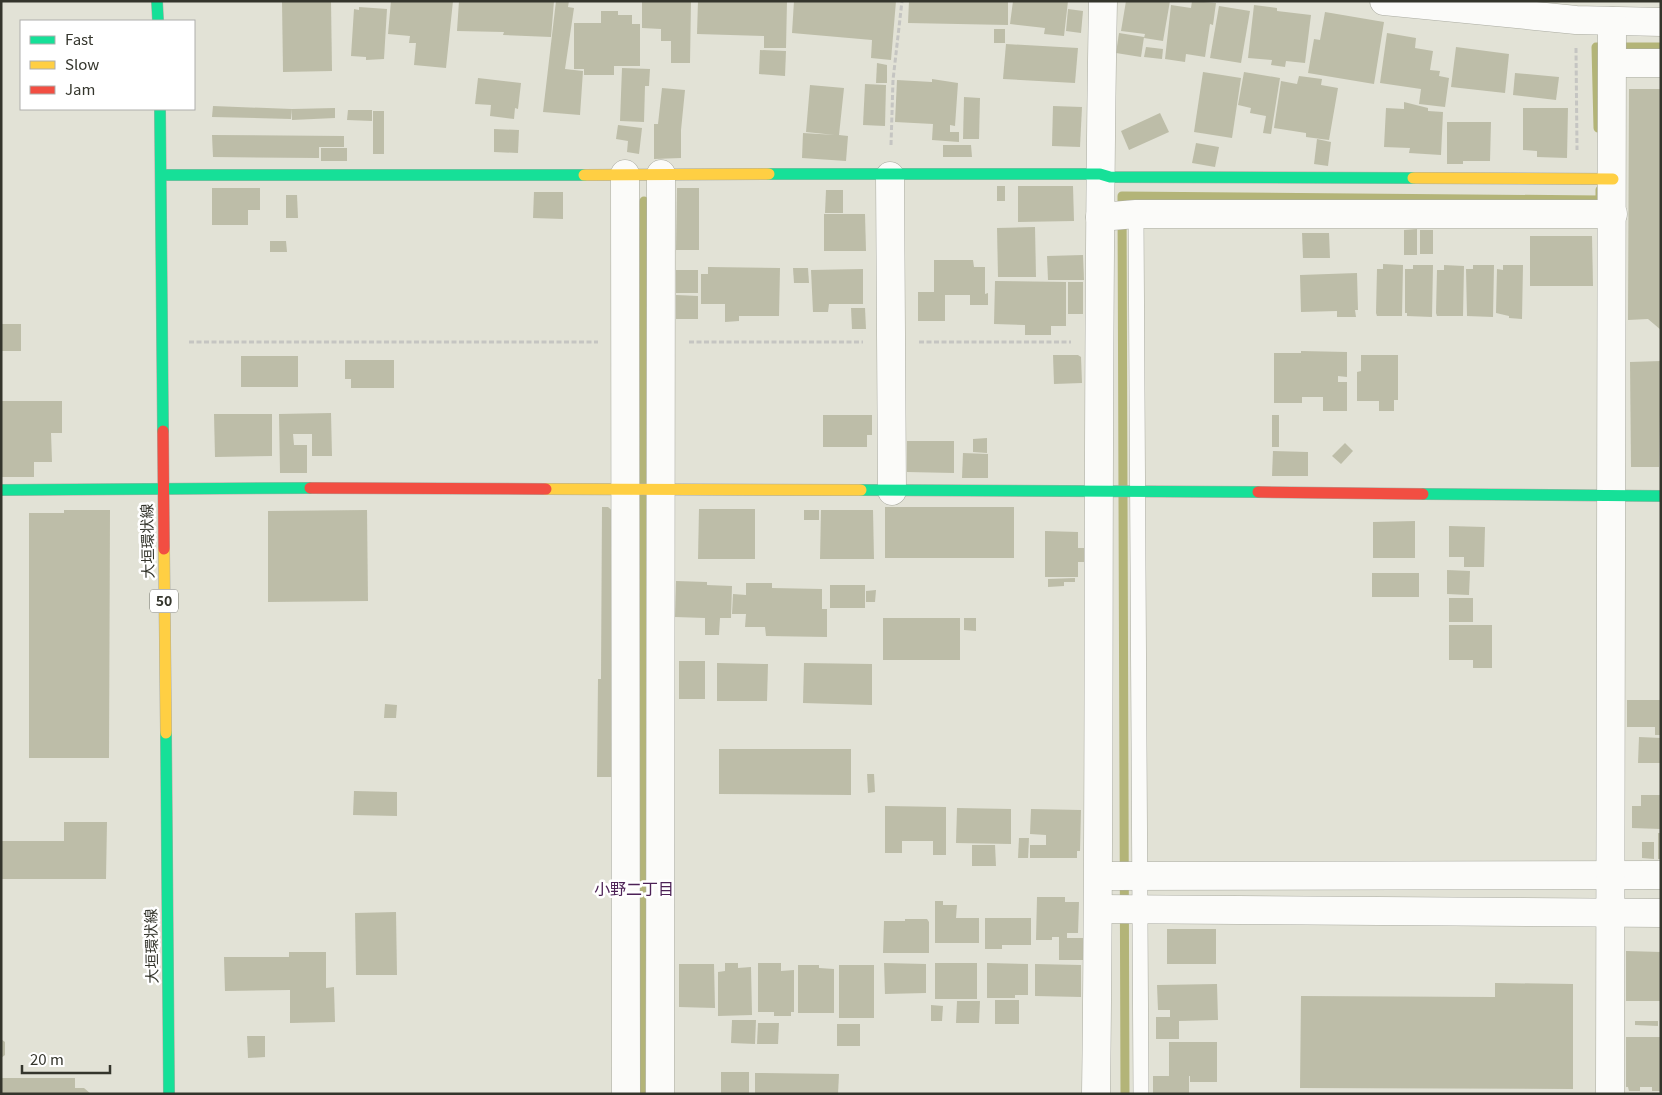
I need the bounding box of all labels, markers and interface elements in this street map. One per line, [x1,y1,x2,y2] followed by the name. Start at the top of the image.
[20,20,195,110] legend
[65,28,94,49] text: Fast
[65,53,99,74] text: Slow
[65,78,95,99] text: Jam
[135,503,158,579] street label: 大垣環状線
[150,590,178,612] road number: 50
[594,876,674,900] district label: 小野二丁目
[139,908,162,984] street label: 大垣環状線
[22,1042,110,1074] scale bar
[30,1048,64,1069] text: 20 m

